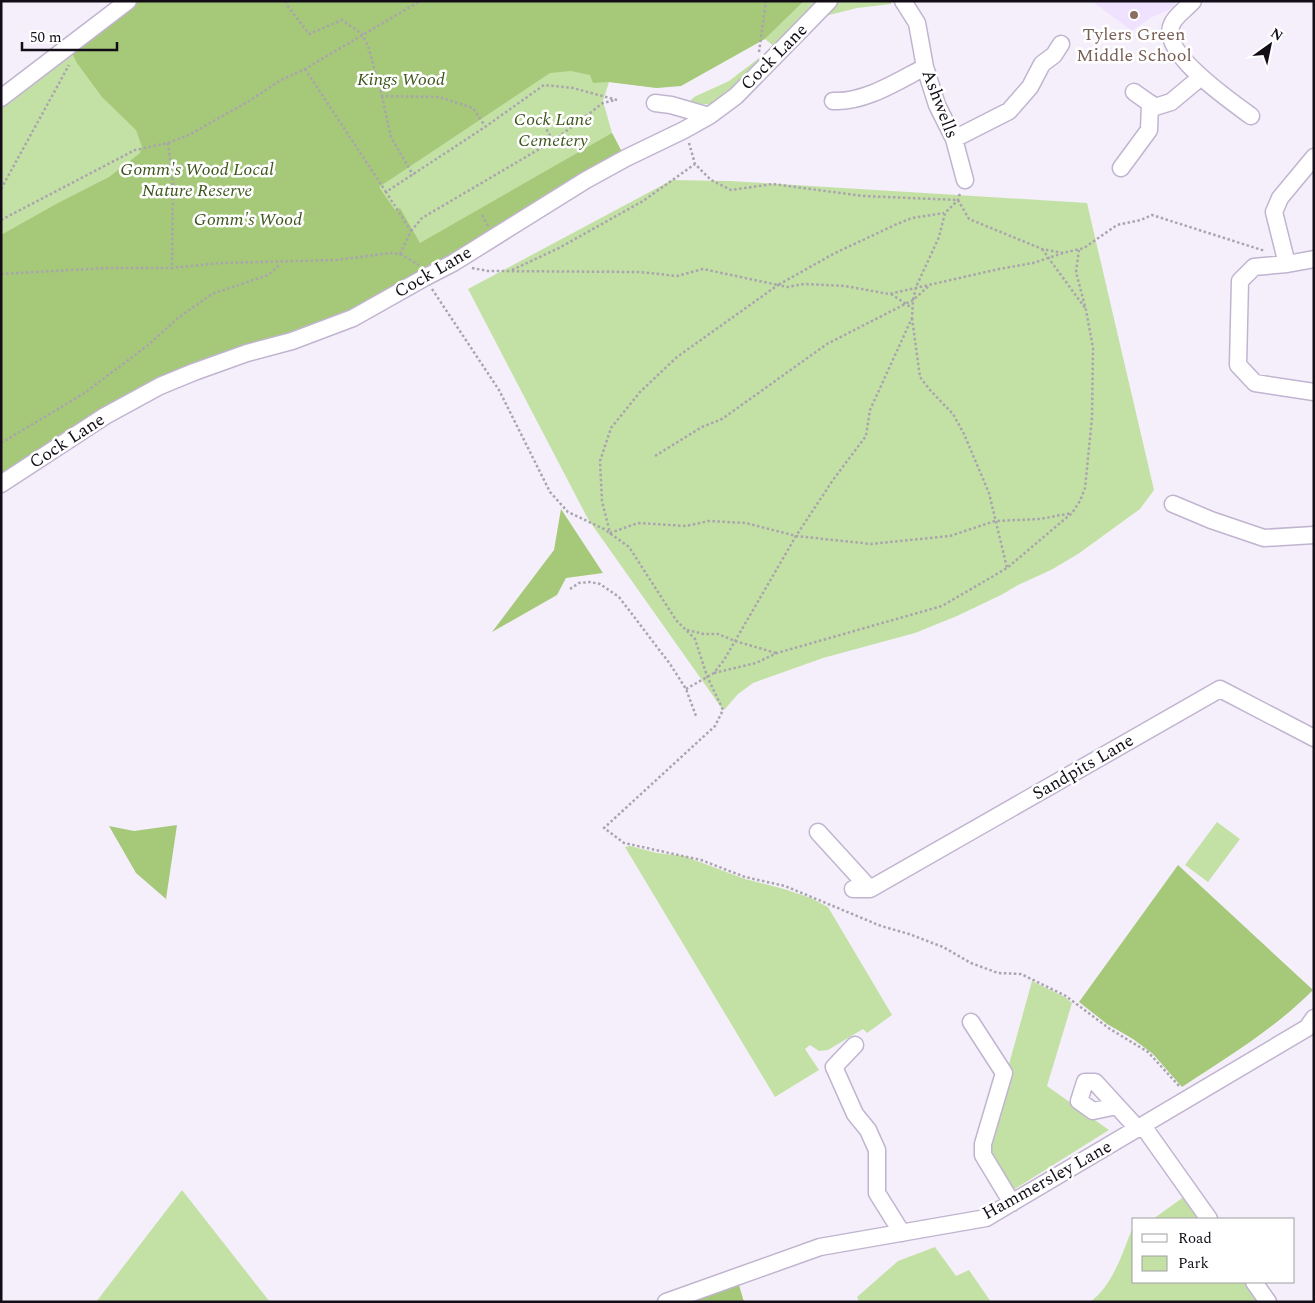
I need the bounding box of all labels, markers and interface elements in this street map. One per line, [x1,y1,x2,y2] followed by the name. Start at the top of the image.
[1128,9,1140,21] marker: Tylers Green Middle School
[734,17,814,97] street label: Cock Lane
[22,20,118,52] scale bar
[1245,20,1295,70] north arrow
[1076,21,1192,69] place label: Tylers Green Middle School
[1266,23,1287,46] text: N
[30,26,62,49] text: 50 m
[357,66,445,93] park label: Kings Wood
[914,66,966,142] street label: Ashwells
[514,106,592,154] park label: Cock Lane Cemetery
[120,156,274,204] park label: Gomm's Wood Local Nature Reserve
[194,206,302,233] park label: Gomm's Wood
[389,239,477,305] street label: Cock Lane
[24,406,110,476] street label: Cock Lane
[1027,727,1139,807] street label: Sandpits Lane
[977,1133,1117,1227] street label: Hammersley Lane
[1132,1218,1295,1283] legend
[1178,1227,1212,1250] text: Road
[1178,1252,1209,1275] text: Park

